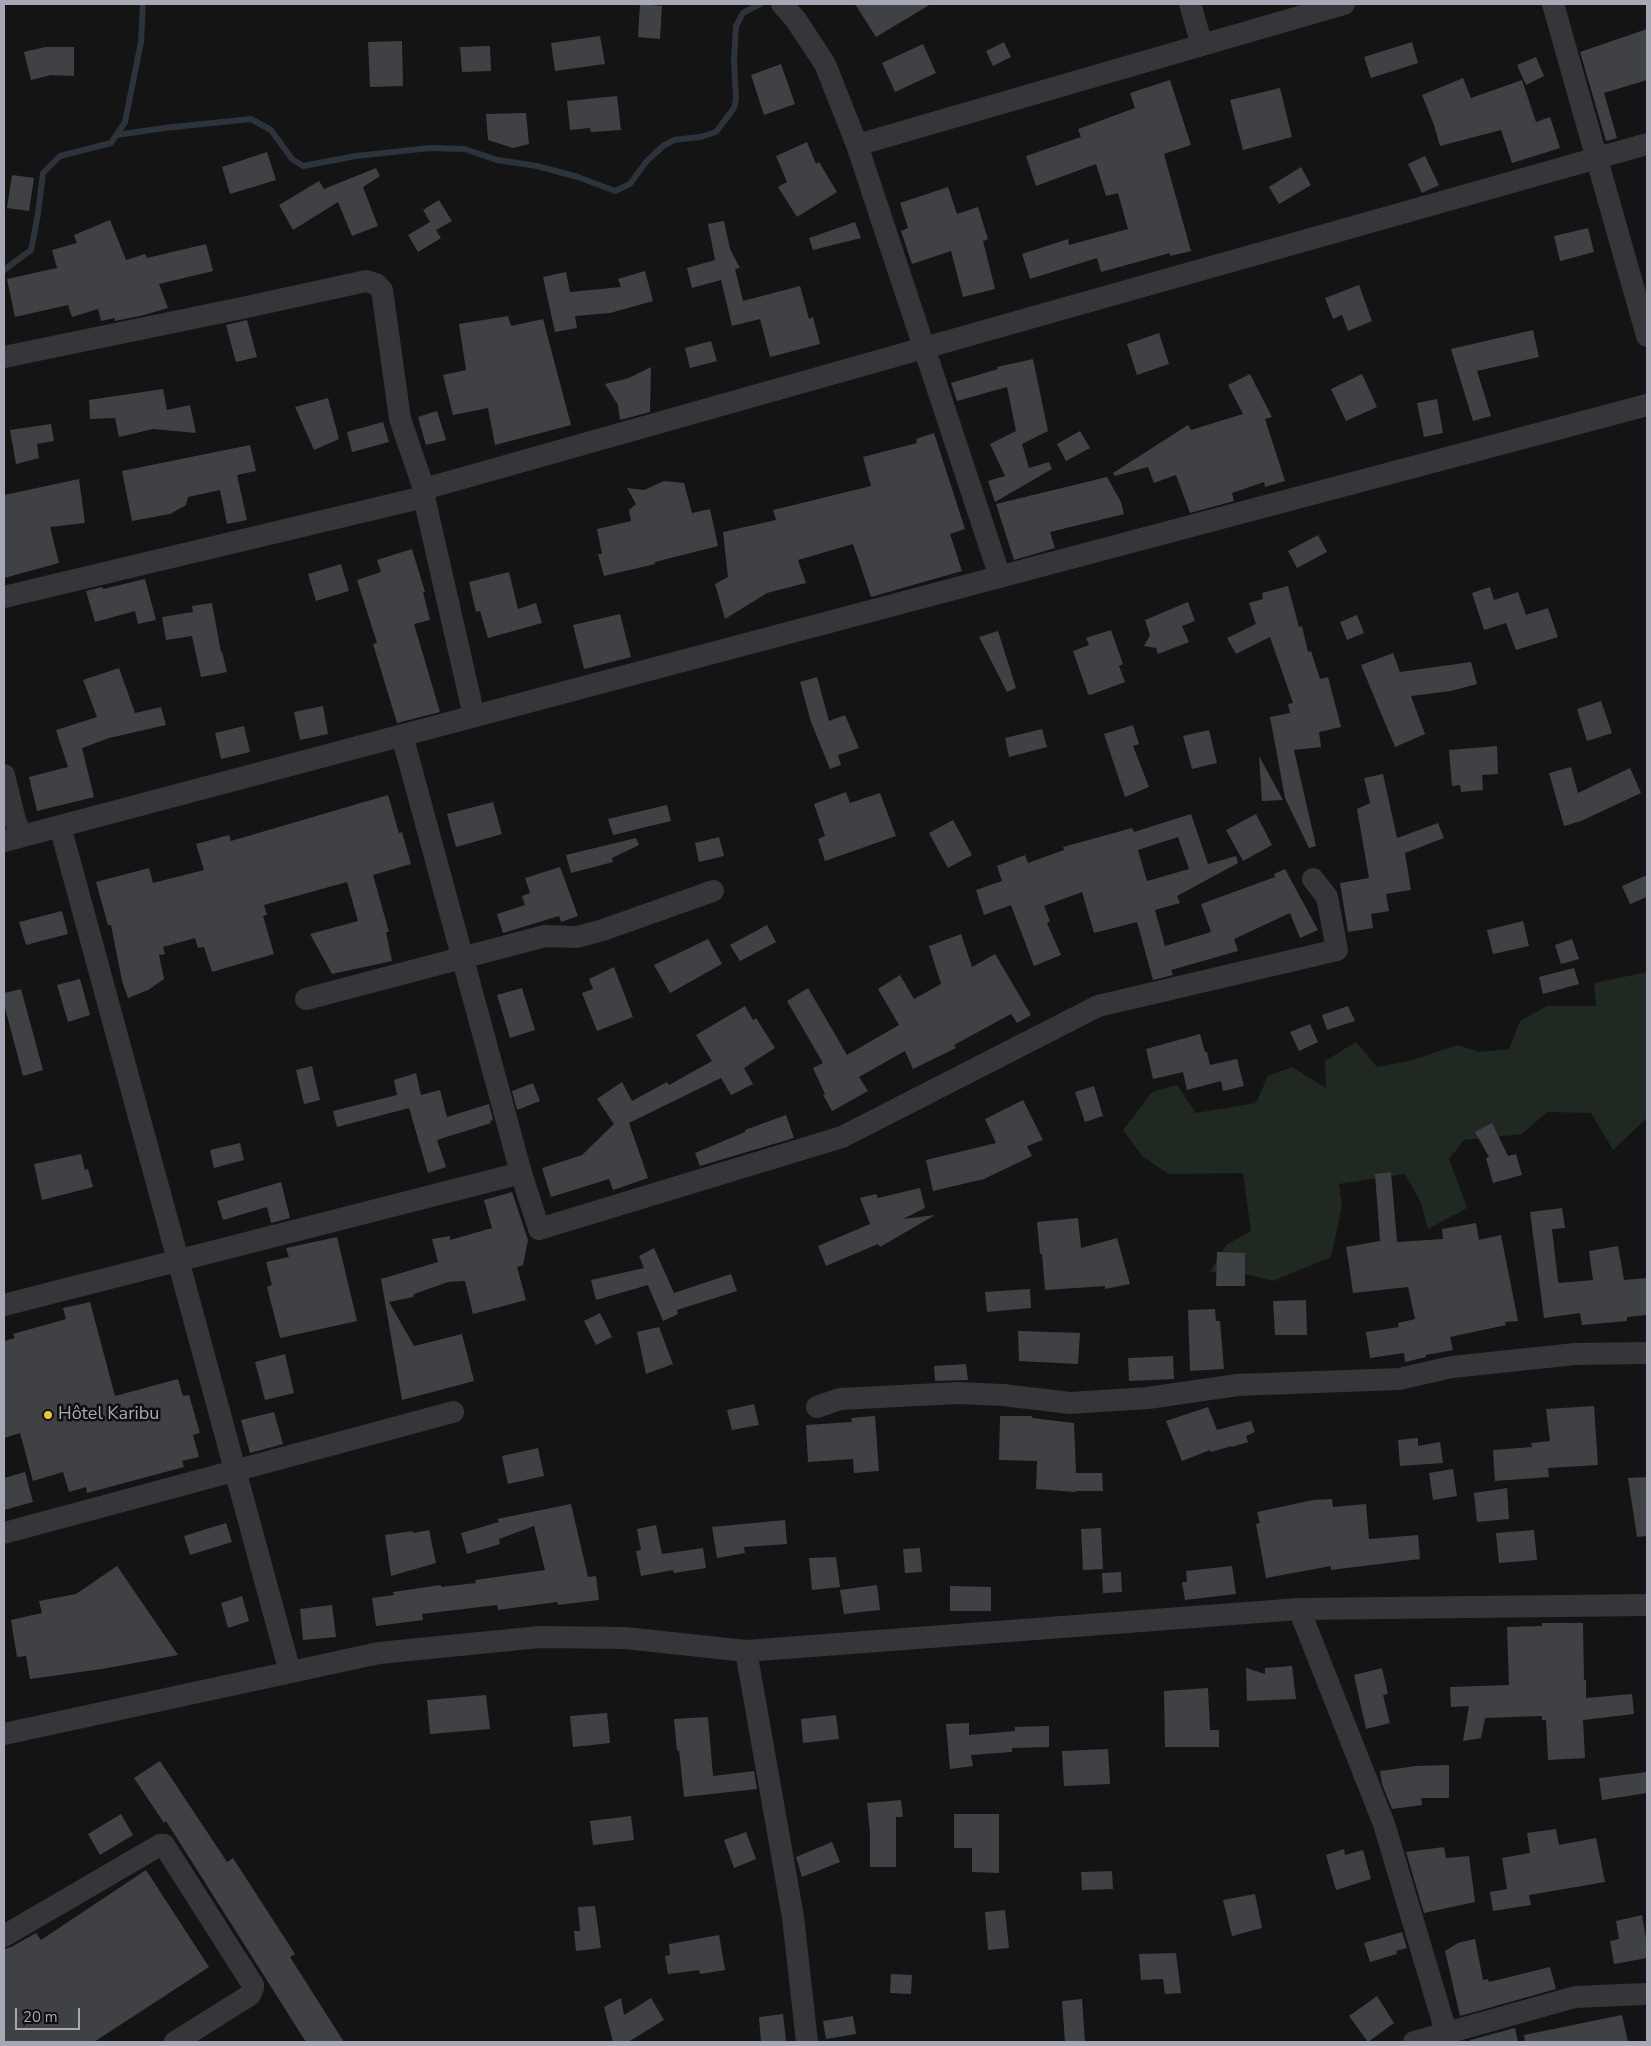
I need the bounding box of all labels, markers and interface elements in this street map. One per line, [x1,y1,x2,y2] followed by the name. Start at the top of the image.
[58,1404,159,1426] place label: Hôtel Karibu
[42,1409,54,1421] marker: Hôtel Karibu
[18,1998,82,2030] scale bar
[23,2007,58,2027] text: 20 m

